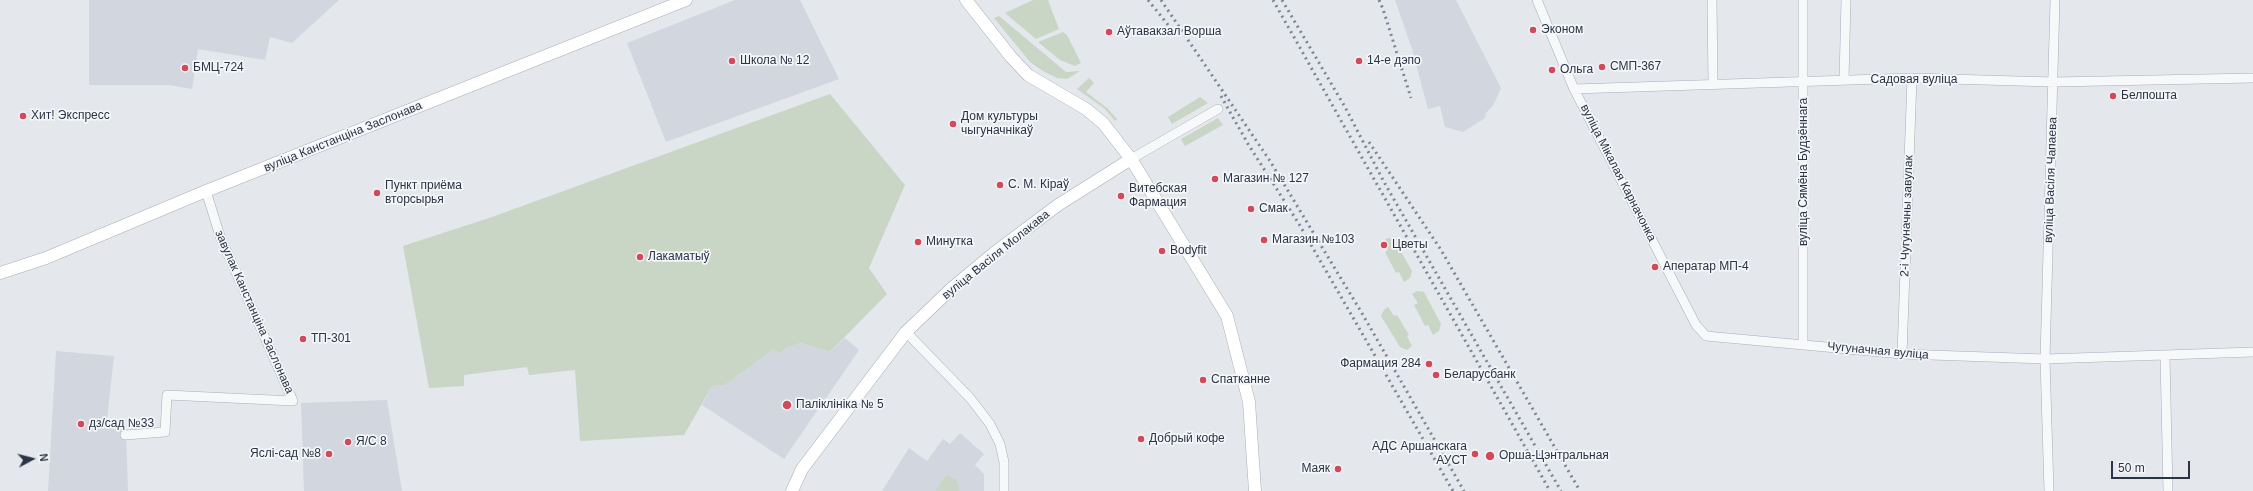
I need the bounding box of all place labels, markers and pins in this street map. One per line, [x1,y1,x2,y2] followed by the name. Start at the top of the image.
[1541,23,1583,37] place label: Эконом
[1117,25,1222,39] place label: Аўтавакзал Ворша
[1528,25,1538,35] marker: Эконом
[1104,27,1114,37] marker: Аўтавакзал Ворша
[740,54,809,68] place label: Школа № 12
[1367,54,1421,68] place label: 14-е дэпо
[727,56,737,66] marker: Школа № 12
[1354,56,1364,66] marker: 14-е дэпо
[1610,60,1661,74] place label: СМП-367
[193,61,244,75] place label: БМЦ-724
[1597,62,1607,72] marker: СМП-367
[180,63,190,73] marker: БМЦ-724
[1560,63,1593,77] place label: Ольга
[1547,65,1557,75] marker: Ольга
[2121,89,2177,103] place label: Белпошта
[2108,91,2118,101] marker: Белпошта
[31,109,110,123] place label: Хит! Экспресс
[961,110,1038,138] place label: Дом культуры чыгуначнікаў
[18,111,28,121] marker: Хит! Экспресс
[948,119,958,129] marker: Дом культуры чыгуначнікаў
[1223,172,1309,186] place label: Магазин № 127
[1210,174,1220,184] marker: Магазин № 127
[1008,178,1069,192] place label: С. М. Кіраў
[385,179,462,207] place label: Пункт приёма вторсырья
[995,180,1005,190] marker: С. М. Кіраў
[1129,182,1187,210] place label: Витебская Фармация
[372,188,382,198] marker: Пункт приёма вторсырья
[1116,191,1126,201] marker: Витебская Фармация
[1259,202,1288,216] place label: Смак
[1246,204,1256,214] marker: Смак
[1272,233,1355,247] place label: Магазин №103
[926,235,973,249] place label: Минутка
[1259,235,1269,245] marker: Магазин №103
[913,237,923,247] marker: Минутка
[1392,238,1428,252] place label: Цветы
[1379,240,1389,250] marker: Цветы
[1170,244,1207,258] place label: Bodyfit
[1157,246,1167,256] marker: Bodyfit
[648,250,710,264] place label: Лакаматыў
[635,252,645,262] marker: Лакаматыў
[1663,260,1749,274] place label: Аператар МП-4
[1650,262,1660,272] marker: Аператар МП-4
[311,332,351,346] place label: ТП-301
[298,334,308,344] marker: ТП-301
[1340,357,1421,371] place label: Фармация 284
[1424,359,1434,369] marker: Фармация 284
[1444,368,1515,382] place label: Беларусбанк
[1431,370,1441,380] marker: Беларусбанк
[1211,373,1270,387] place label: Спатканне
[1198,375,1208,385] marker: Спатканне
[796,398,884,412] place label: Паліклініка № 5
[781,399,793,411] marker: Паліклініка № 5
[89,417,154,431] place label: дз/сад №33
[76,419,86,429] marker: дз/сад №33
[1149,432,1225,446] place label: Добрый кофе
[1136,434,1146,444] marker: Добрый кофе
[356,435,387,449] place label: Я/С 8
[343,437,353,447] marker: Я/С 8
[1372,440,1467,468] place label: АДС Аршанскага АУСТ
[250,447,321,461] place label: Яслі-сад №8
[324,449,334,459] marker: Яслі-сад №8
[1470,449,1480,459] marker: АДС Аршанскага АУСТ
[1499,449,1609,463] place label: Орша-Цэнтральная
[1484,450,1496,462] marker: Орша-Цэнтральная
[1301,462,1330,476] place label: Маяк
[1333,464,1343,474] marker: Маяк

